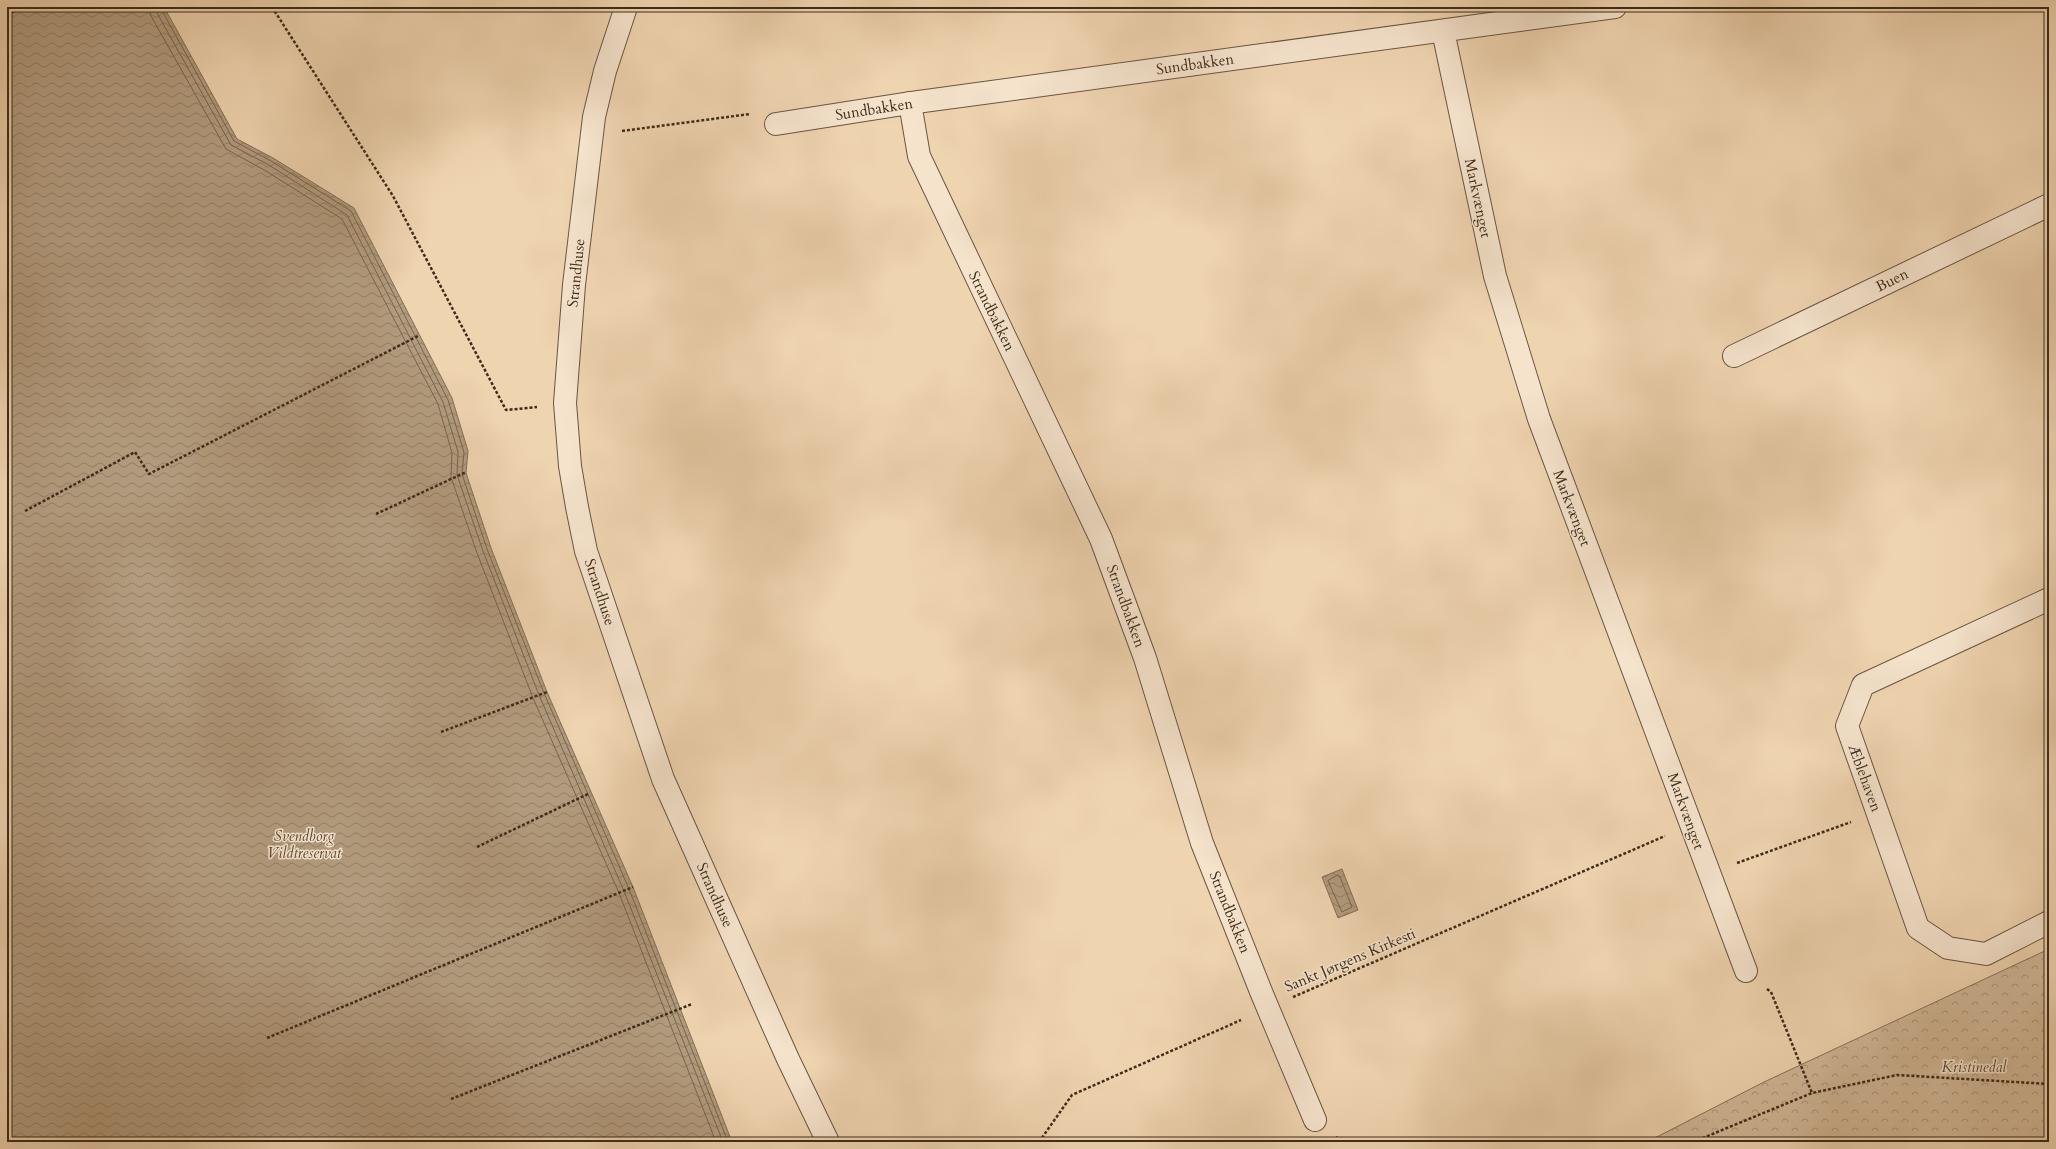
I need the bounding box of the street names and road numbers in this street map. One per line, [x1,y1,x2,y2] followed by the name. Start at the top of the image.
[1155,49,1236,79] street label: Sundbakken
[834,93,915,125] street label: Sundbakken
[1460,157,1496,240] street label: Markvænget
[562,237,590,308] street label: Strandhuse
[1872,263,1912,296] street label: Buen
[964,268,1020,355] street label: Strandbakken
[1548,467,1596,549] street label: Markvænget
[580,556,620,628] street label: Strandhuse
[1102,562,1150,651] street label: Strandbakken
[1844,741,1887,815] street label: Æblehaven
[1663,770,1709,852] street label: Markvænget
[692,859,738,931] street label: Strandhuse
[1205,868,1256,956] street label: Strandbakken
[1281,923,1419,997] street label: Sankt Jørgens Kirkesti

